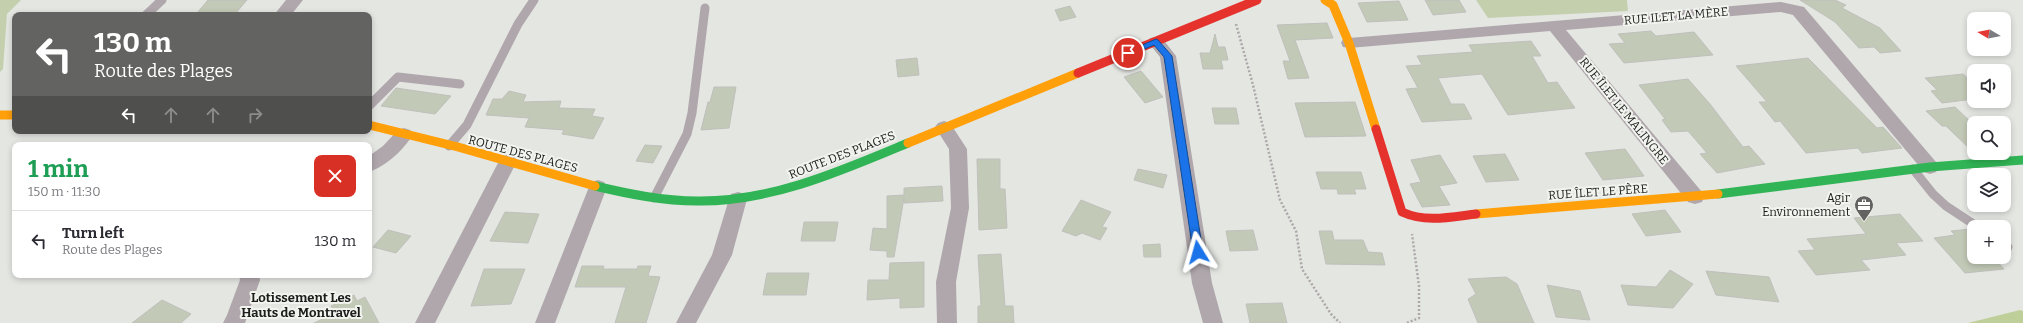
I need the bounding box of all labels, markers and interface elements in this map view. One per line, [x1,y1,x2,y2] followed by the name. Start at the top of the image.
[1623,3,1729,28] street label: RUE ILET LA MÈRE
[1967,12,2011,56] north arrow
[1967,12,2011,264] map controls
[94,26,172,59] text: 130 m
[28,28,80,80] icon: left
[1111,36,1145,70] pin
[1117,42,1139,64] icon: arrive
[1577,54,1672,167] street label: RUE ÎLET LE MALINGRE
[94,60,233,82] text: Route des Plages
[1967,64,2011,108] button: sound
[118,104,140,126] icon: left
[160,104,182,126] icon: ahead
[202,104,224,126] icon: ahead
[244,104,266,126] icon: right
[1967,116,2011,160] button: search
[787,128,897,182] street label: ROUTE DES PLAGES
[467,133,579,175] street label: ROUTE DES PLAGES
[28,155,89,183] text: 1 min
[314,155,356,197] button: close
[1967,168,2011,212] button: layers
[1548,181,1648,202] street label: RUE ÎLET LE PÈRE
[28,184,101,199] text: 150 m · 11:30
[1762,191,1851,219] place label: Agir Environnement
[1853,194,1875,222] office icon: Agir Environnement
[1967,220,2011,264] button: +
[62,224,124,242] text: Turn left
[28,230,50,252] icon: left
[1177,231,1219,273] position arrow
[314,232,356,250] text: 130 m
[62,242,162,257] text: Route des Plages
[241,290,361,320] district label: Lotissement Les Hauts de Montravel

